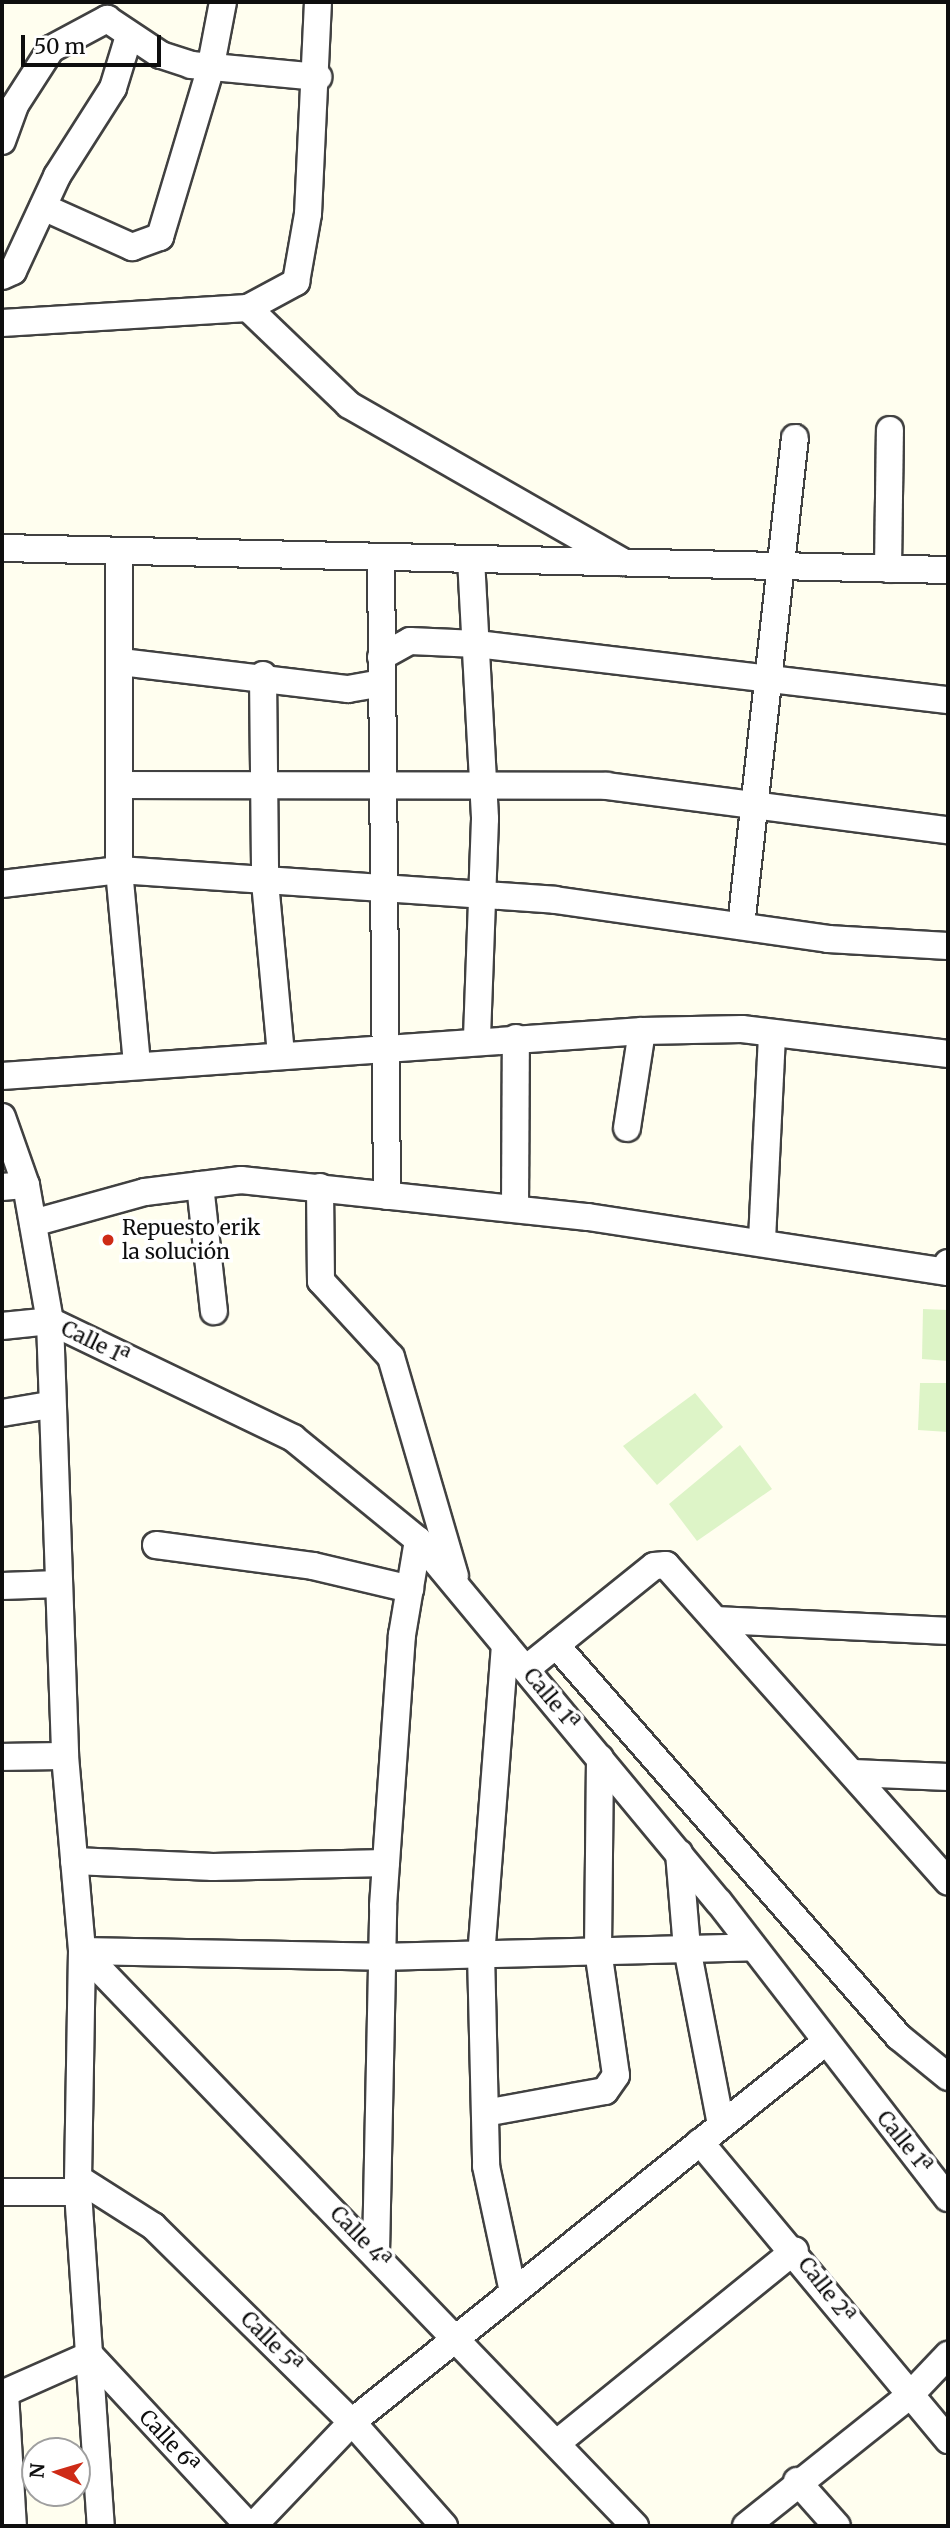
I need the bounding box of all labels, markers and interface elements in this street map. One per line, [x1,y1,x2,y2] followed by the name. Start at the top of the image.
[24,21,164,65] scale bar
[34,33,85,60] text: 50 m
[122,1215,260,1265] place label: Repuesto erik la solución
[100,1232,116,1248] marker: Repuesto erik la solución
[57,1316,133,1370] street label: Calle 1ª
[518,1663,584,1735] street label: Calle 1ª
[871,2106,937,2178] street label: Calle 1ª
[325,2201,395,2273] street label: Calle 4ª
[793,2252,859,2328] street label: Calle 2ª
[235,2306,307,2378] street label: Calle 5ª
[134,2405,204,2477] street label: Calle 6ª
[21,2437,91,2507] north arrow
[25,2462,50,2479] text: N

